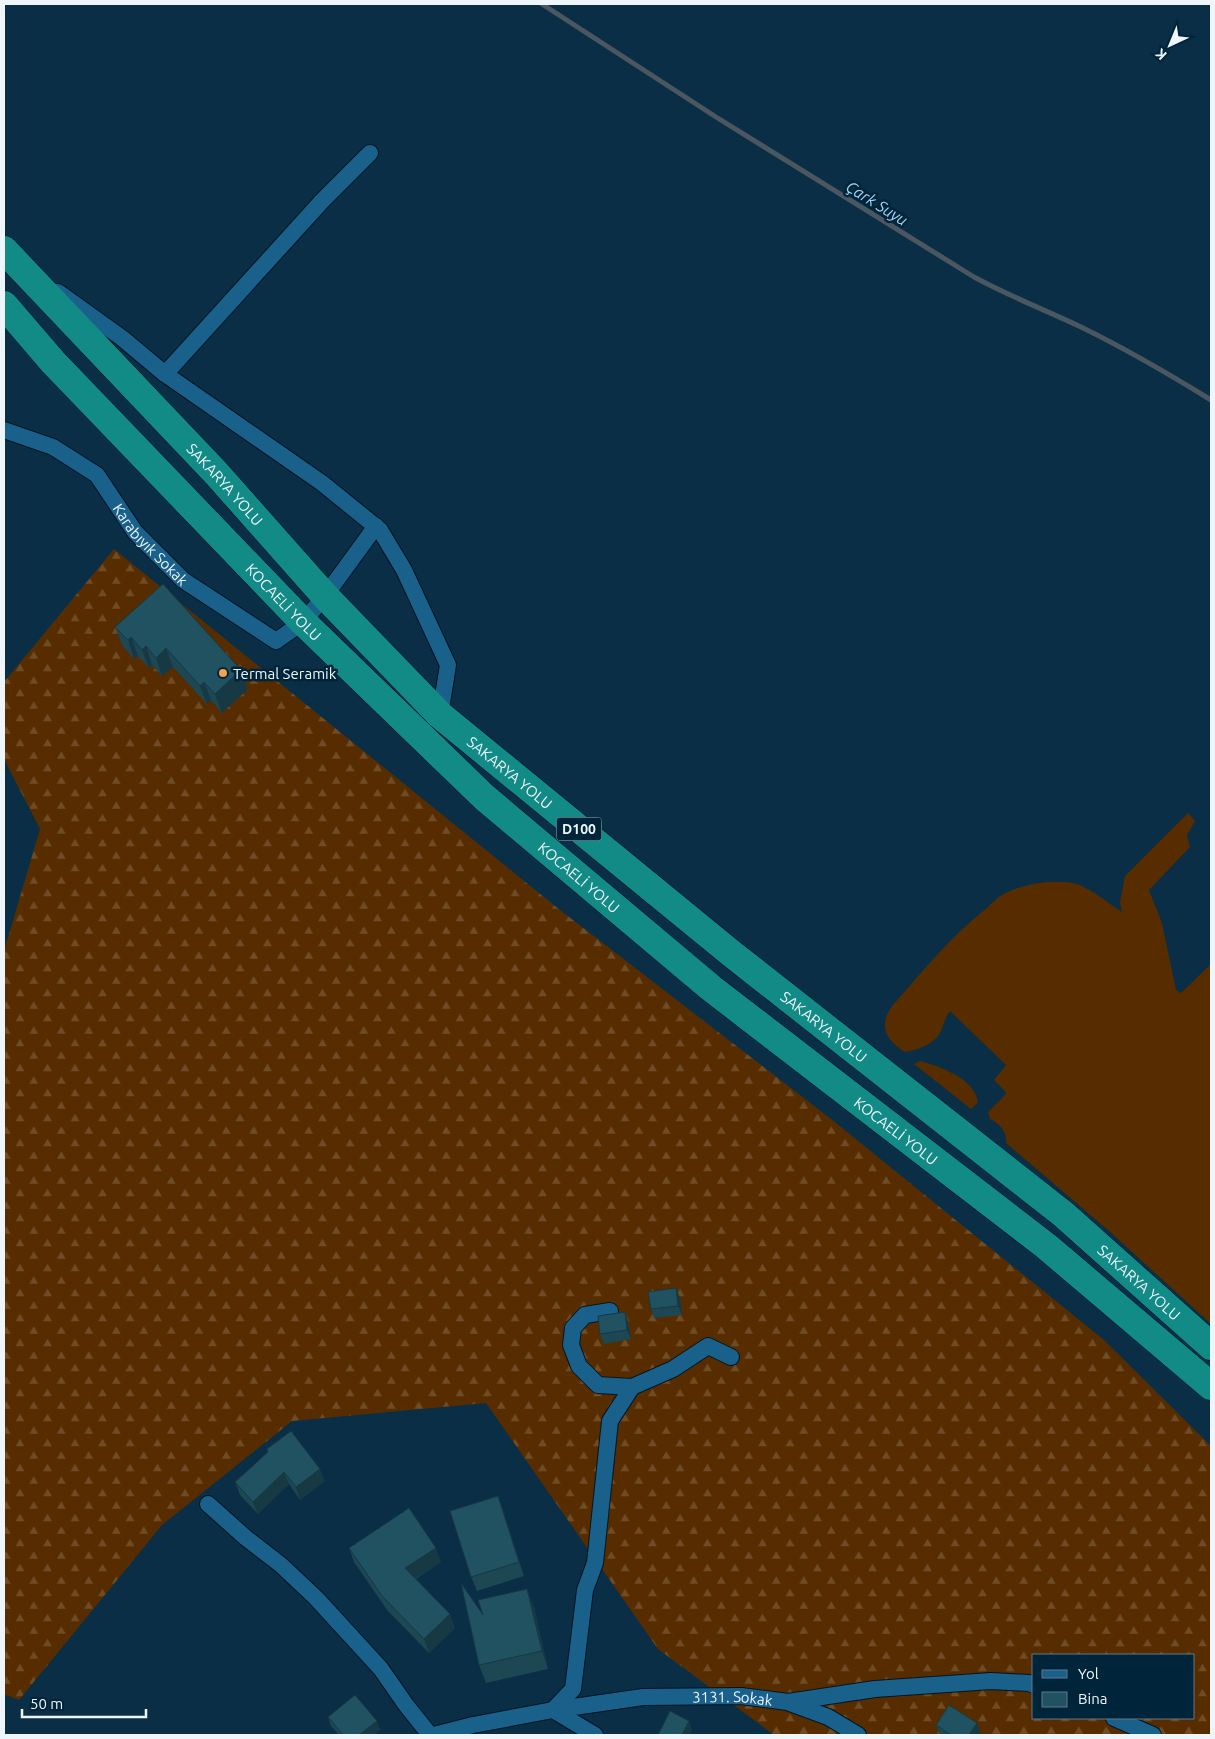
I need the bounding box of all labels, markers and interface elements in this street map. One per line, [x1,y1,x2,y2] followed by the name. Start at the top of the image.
[1145,20,1195,70] north arrow
[1152,45,1170,63] text: K
[843,177,911,229] water label: Çark Suyu
[184,440,267,529] street label: SAKARYA YOLU
[110,500,192,589] street label: Karabıyık Sokak
[243,560,325,644] street label: KOCAELİ YOLU
[233,665,337,682] place label: Termal Seramik
[217,667,229,679] marker: Termal Seramik
[464,733,556,812] street label: SAKARYA YOLU
[556,818,602,841] road number: D100
[535,838,623,916] street label: KOCAELİ YOLU
[778,987,871,1065] street label: SAKARYA YOLU
[851,1093,941,1168] street label: KOCAELİ YOLU
[1095,1241,1184,1323] street label: SAKARYA YOLU
[1032,1654,1195,1719] legend
[1078,1665,1099,1682] text: Yol
[22,1686,146,1718] scale bar
[692,1687,774,1708] street label: 3131. Sokak
[1078,1690,1107,1707] text: Bina
[30,1695,63,1712] text: 50 m

